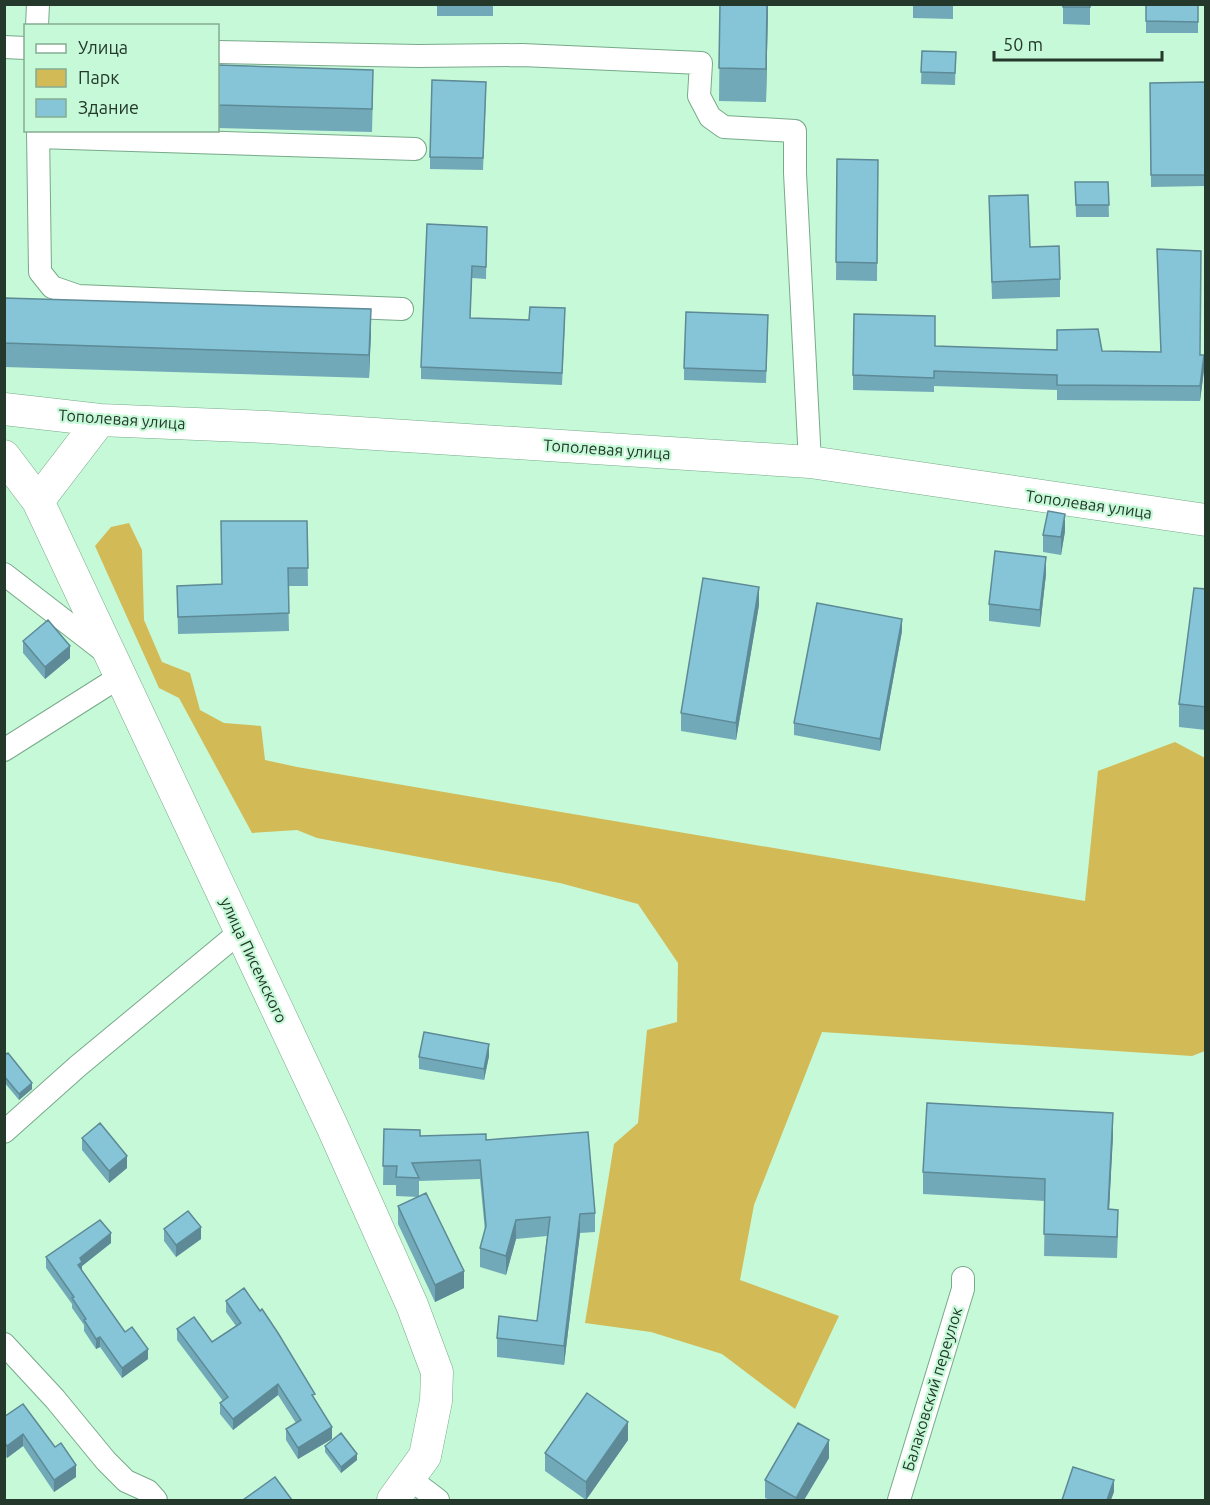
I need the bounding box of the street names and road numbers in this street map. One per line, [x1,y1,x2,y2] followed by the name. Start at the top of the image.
[58,406,186,432] street label: Тополевая улица
[543,436,671,462] street label: Тополевая улица
[1025,486,1153,522] street label: Тополевая улица
[217,894,291,1026] street label: улица Писемского
[898,1305,966,1473] street label: Балаковский переулок

